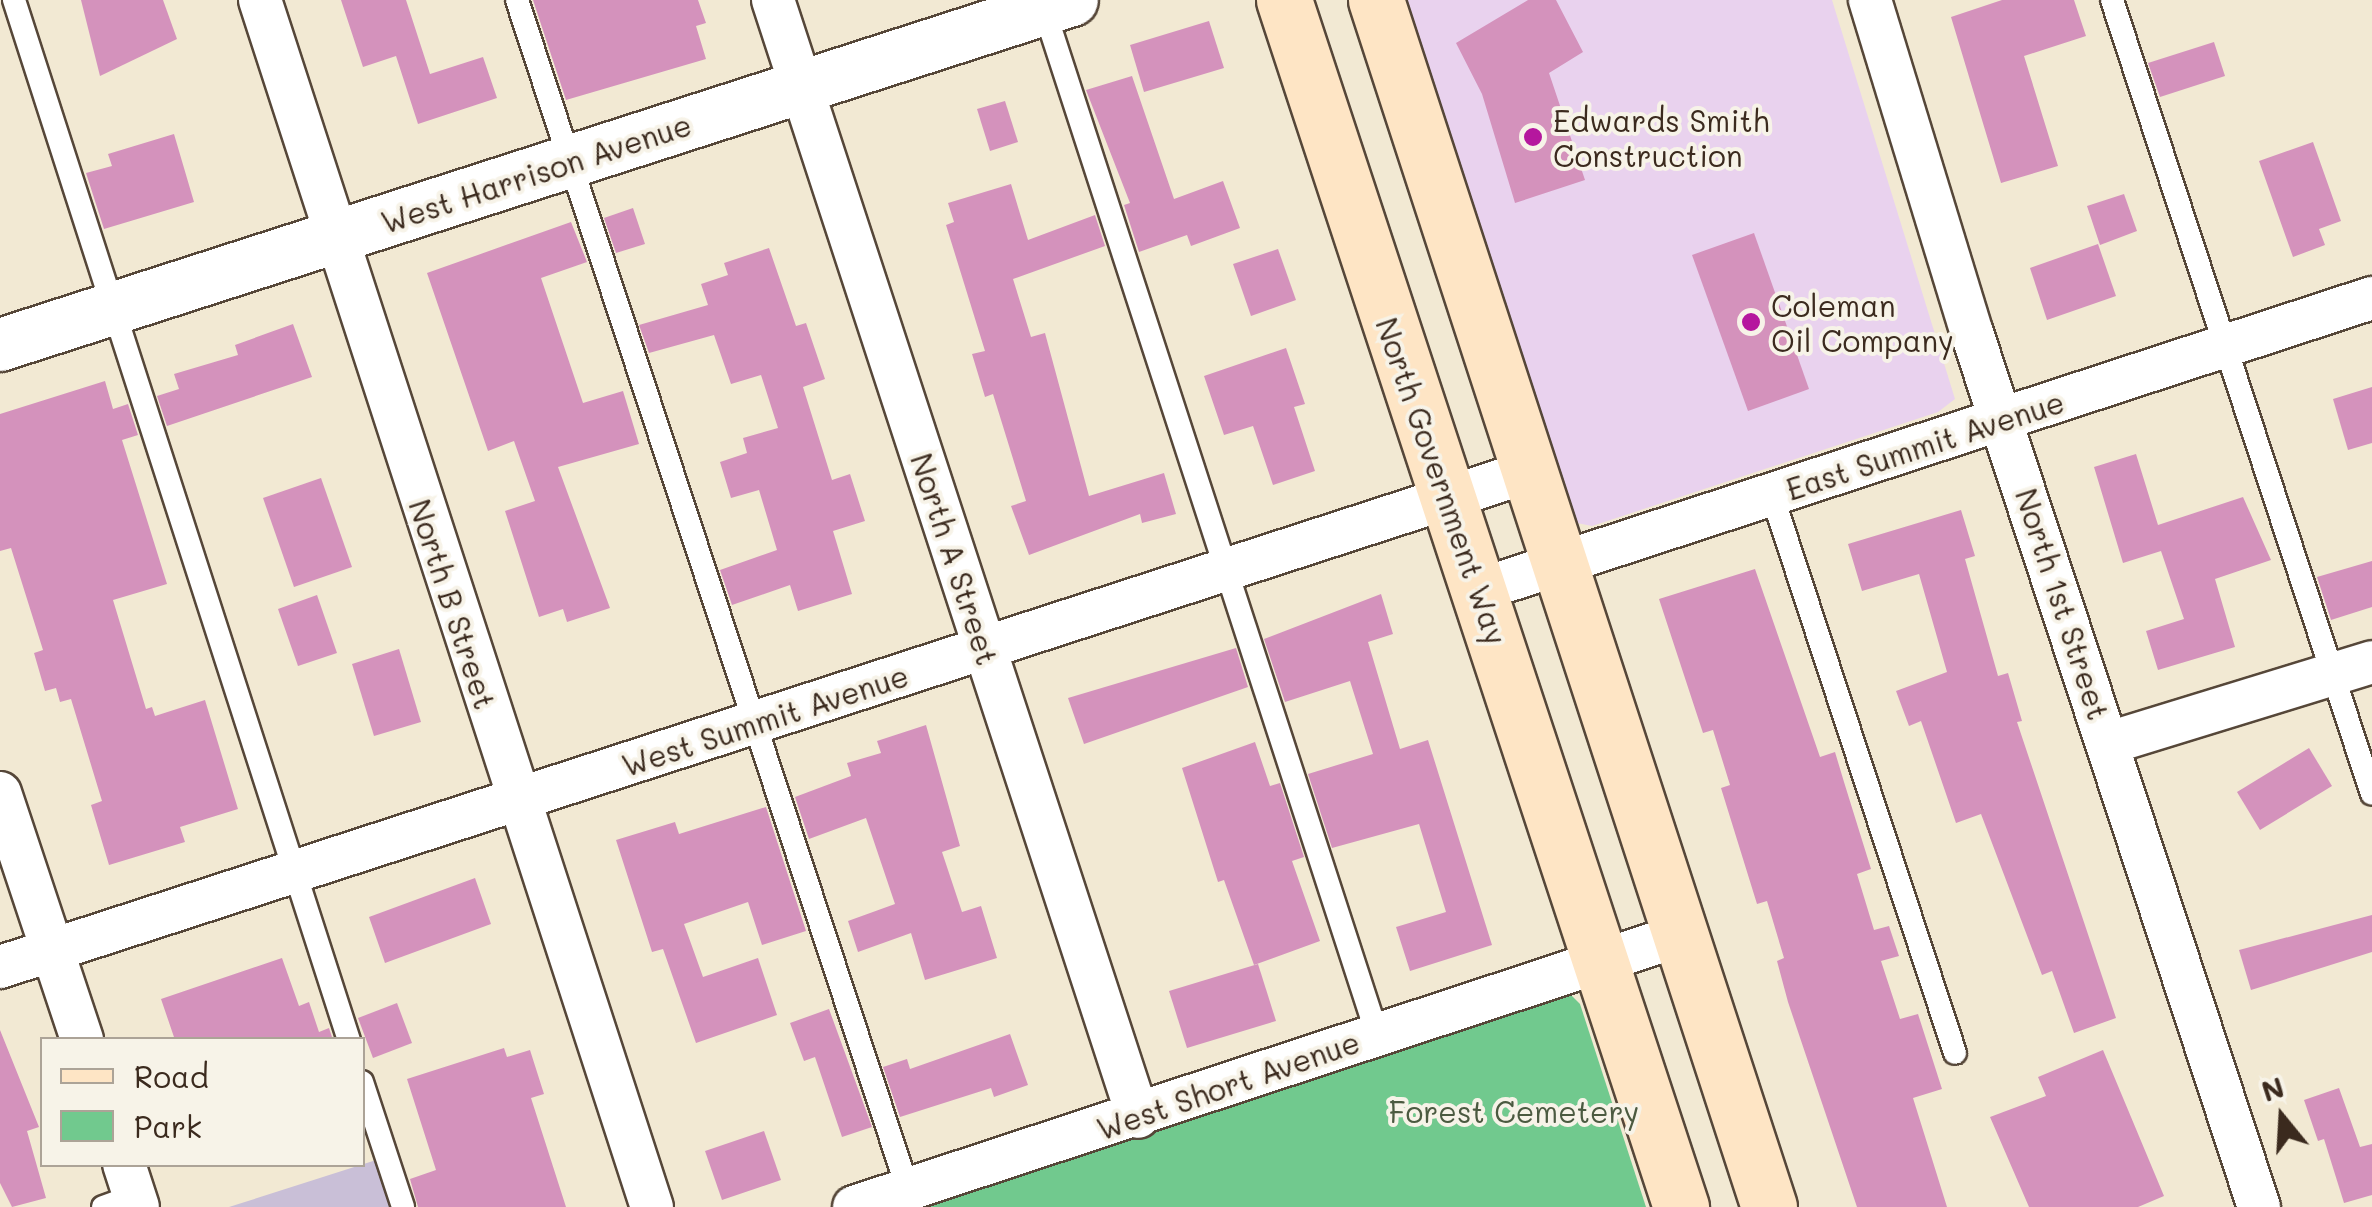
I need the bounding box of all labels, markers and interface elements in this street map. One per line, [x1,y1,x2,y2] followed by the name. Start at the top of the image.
[1553,102,1770,172] place label: Edwards Smith Construction
[376,106,696,240] street label: West Harrison Avenue
[1522,126,1544,148] marker: Edwards Smith Construction
[1771,287,1954,358] place label: Coleman Oil Company
[1740,311,1762,333] marker: Coleman Oil Company
[1369,313,1515,649] street label: North Government Way
[1781,383,2069,507] street label: East Summit Avenue
[904,449,1006,669] street label: North A Street
[2009,484,2117,724] street label: North 1st Street
[402,495,504,713] street label: North B Street
[617,657,913,783] street label: West Summit Avenue
[1092,1023,1364,1147] street label: West Short Avenue
[40,1037,365,1167] legend
[134,1056,209,1096] text: Road
[2232,1067,2332,1167] north arrow
[2257,1068,2288,1109] text: N
[1389,1093,1639,1129] park label: Forest Cemetery
[134,1106,202,1146] text: Park

